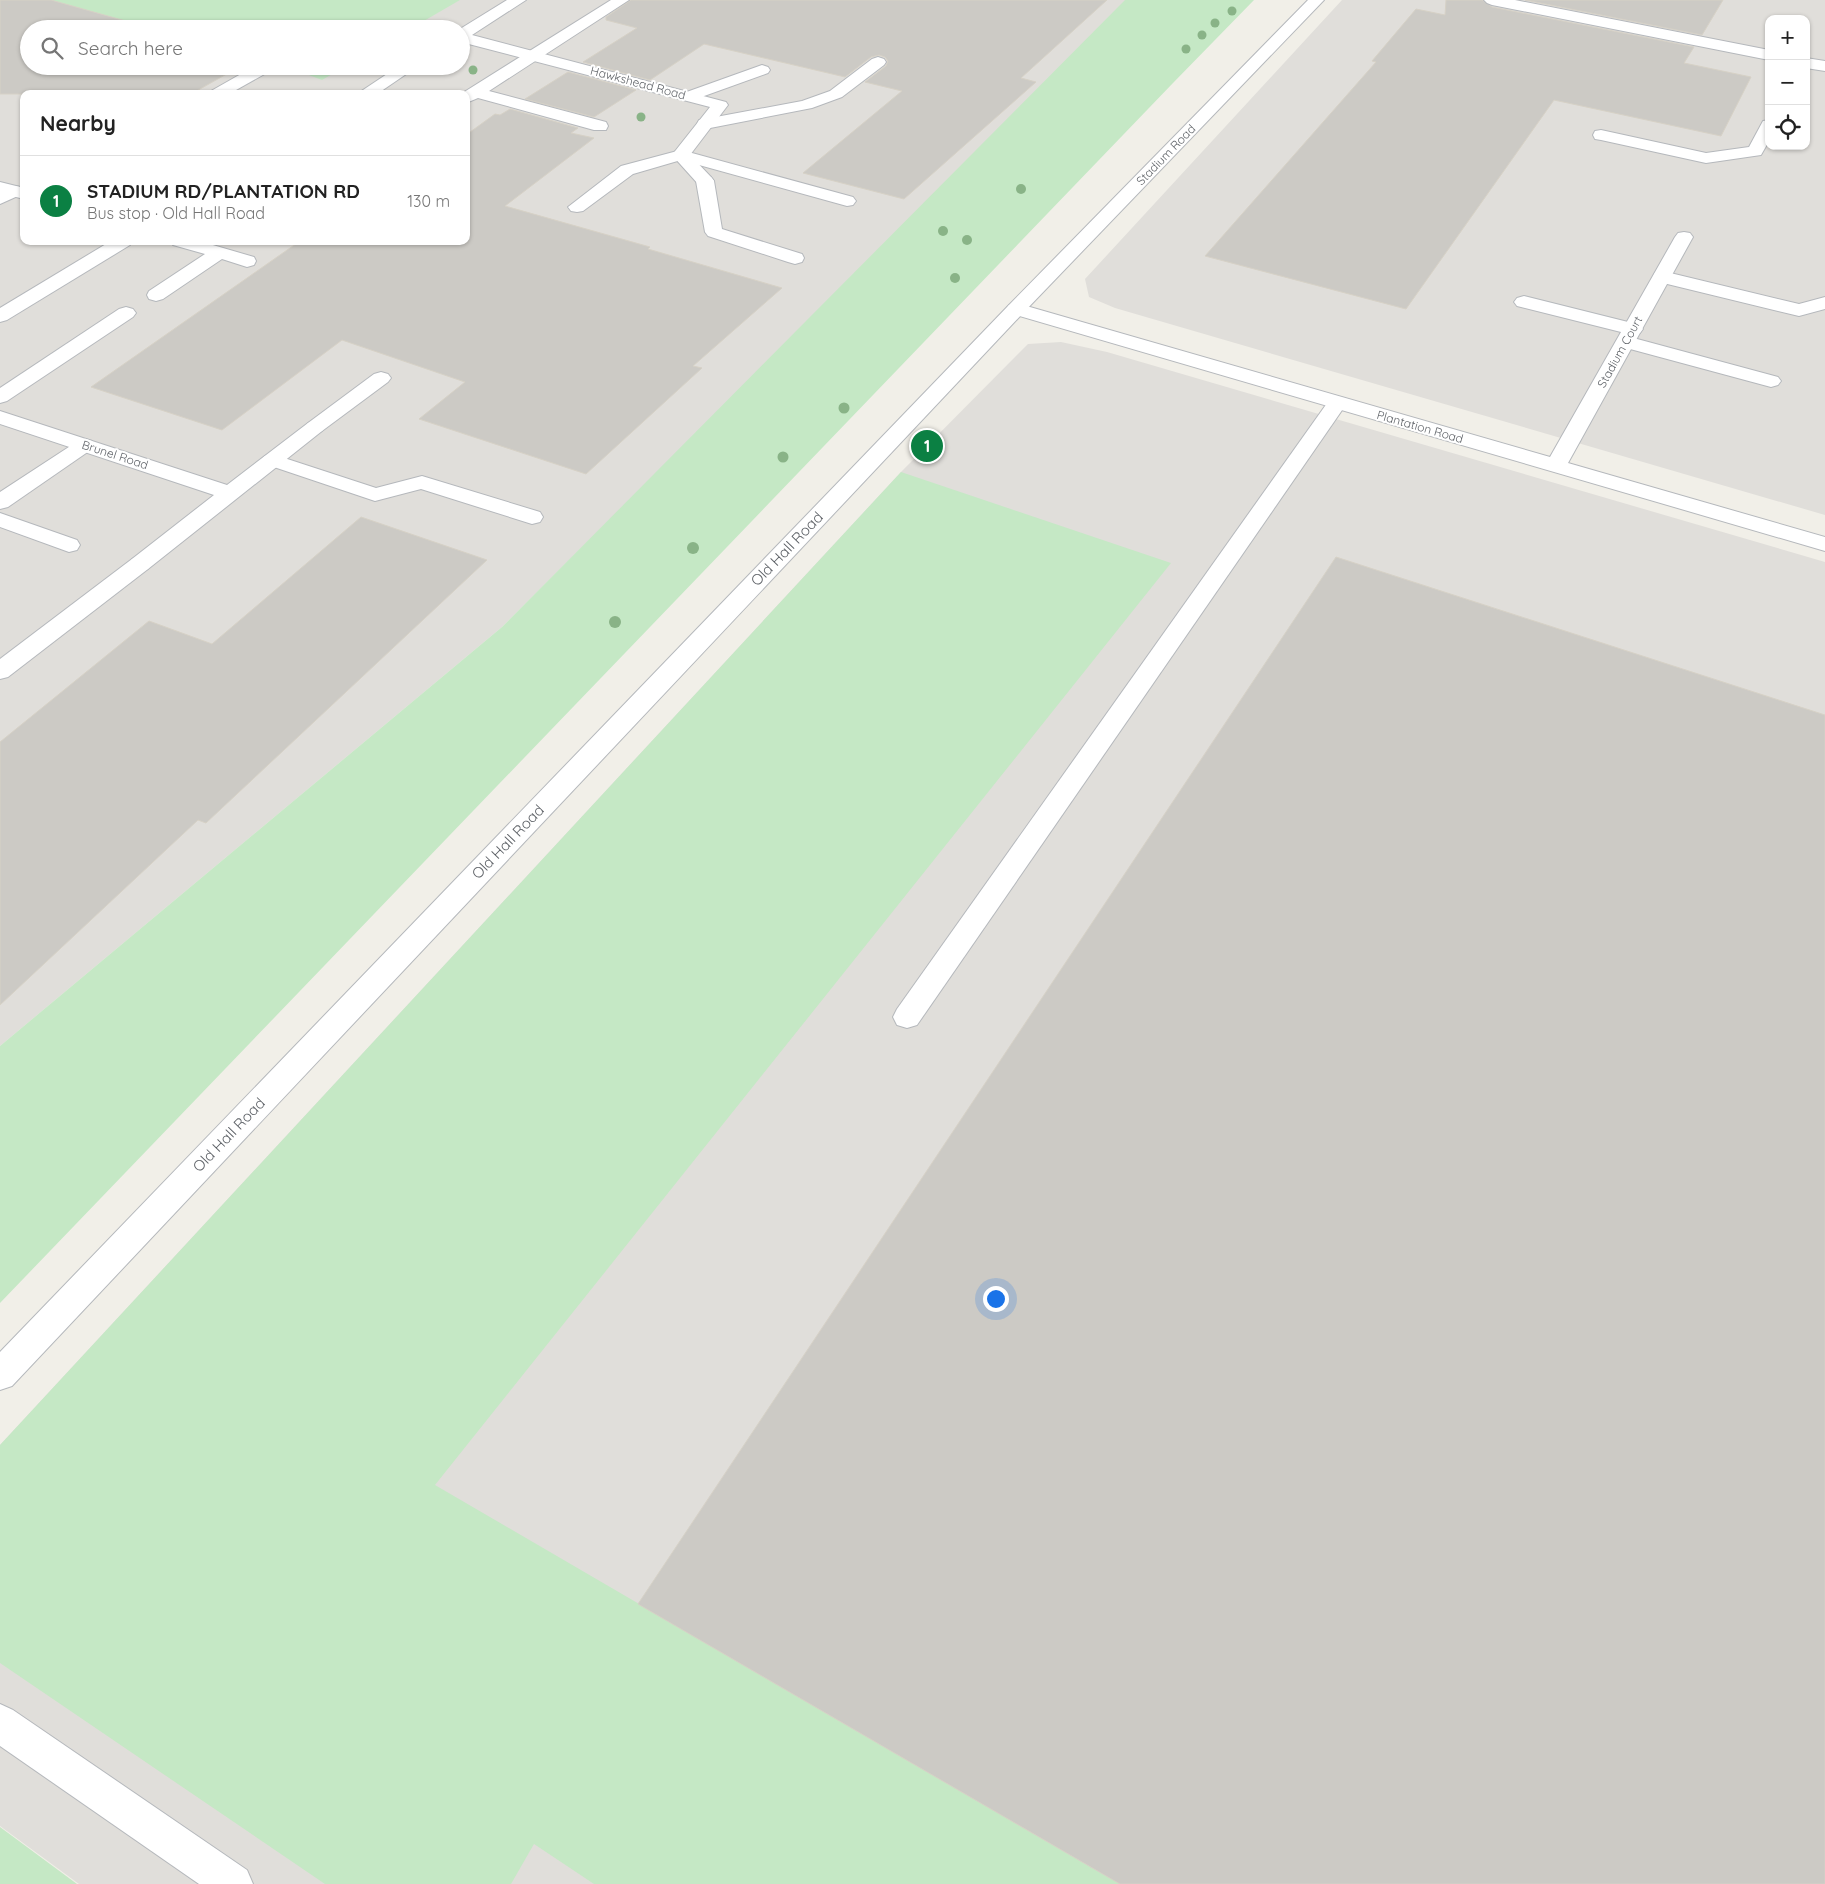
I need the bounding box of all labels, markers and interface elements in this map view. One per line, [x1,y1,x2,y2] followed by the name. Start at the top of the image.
[1765,15,1810,150] map controls
[1765,15,1810,60] button: +
[20,20,470,75] search box
[38,34,66,62] icon: search
[78,36,183,60] text: Search here
[1765,60,1810,105] button: −
[589,63,687,102] street label: Hawkshead Road
[1765,105,1810,150] button: locate
[40,110,116,136] text: Nearby
[1133,121,1198,188] street label: Stadium Road
[87,179,360,203] text: STADIUM RD/PLANTATION RD
[53,191,59,211] text: 1
[407,191,450,211] text: 130 m
[87,203,265,223] text: Bus stop · Old Hall Road
[1594,313,1645,390] street label: Stadium Court
[1375,407,1465,446] street label: Plantation Road
[911,427,943,465] pin: 1
[80,437,150,472] street label: Brunel Road
[746,507,827,590] street label: Old Hall Road
[467,800,548,883] street label: Old Hall Road
[188,1093,269,1176] street label: Old Hall Road
[983,1286,1009,1312] your location

